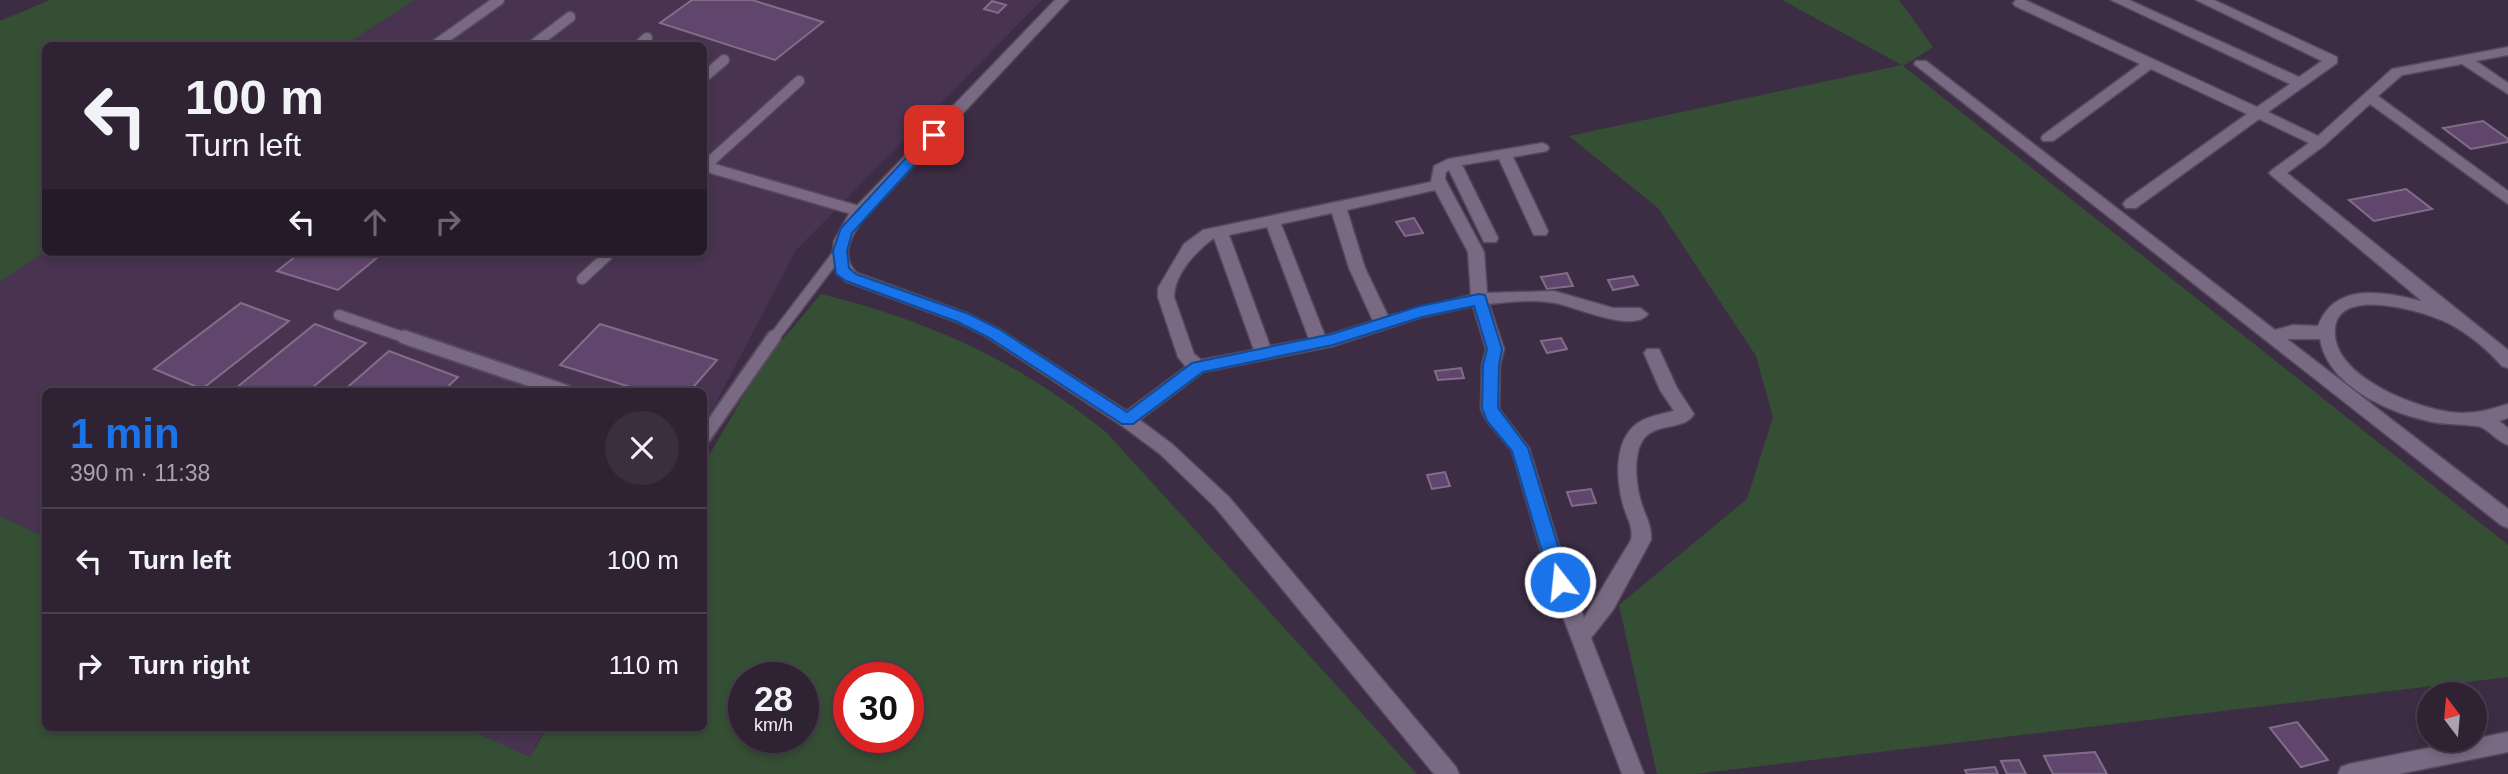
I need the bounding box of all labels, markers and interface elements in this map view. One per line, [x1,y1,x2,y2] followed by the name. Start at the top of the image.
[70,70,161,161] icon: left
[185,70,324,124] text: 100 m
[904,105,964,165] pin
[915,116,953,154] icon: arrive
[185,127,301,163] text: Turn left
[283,203,321,241] icon: left
[356,203,394,241] icon: ahead
[429,203,467,241] icon: right
[70,410,180,457] text: 1 min
[605,411,679,485] button: close
[70,460,210,486] text: 390 m · 11:38
[70,542,108,580] icon: left
[129,545,231,575] text: Turn left
[607,545,679,575] text: 100 m
[1523,545,1597,619] position arrow
[70,647,108,685] icon: right
[129,650,250,680] text: Turn right
[609,650,679,680] text: 110 m
[833,662,924,753] speed limit sign: 30
[754,679,793,718] text: 28
[2417,682,2487,752] north arrow
[2417,682,2487,752] map controls
[754,715,793,735] text: km/h

